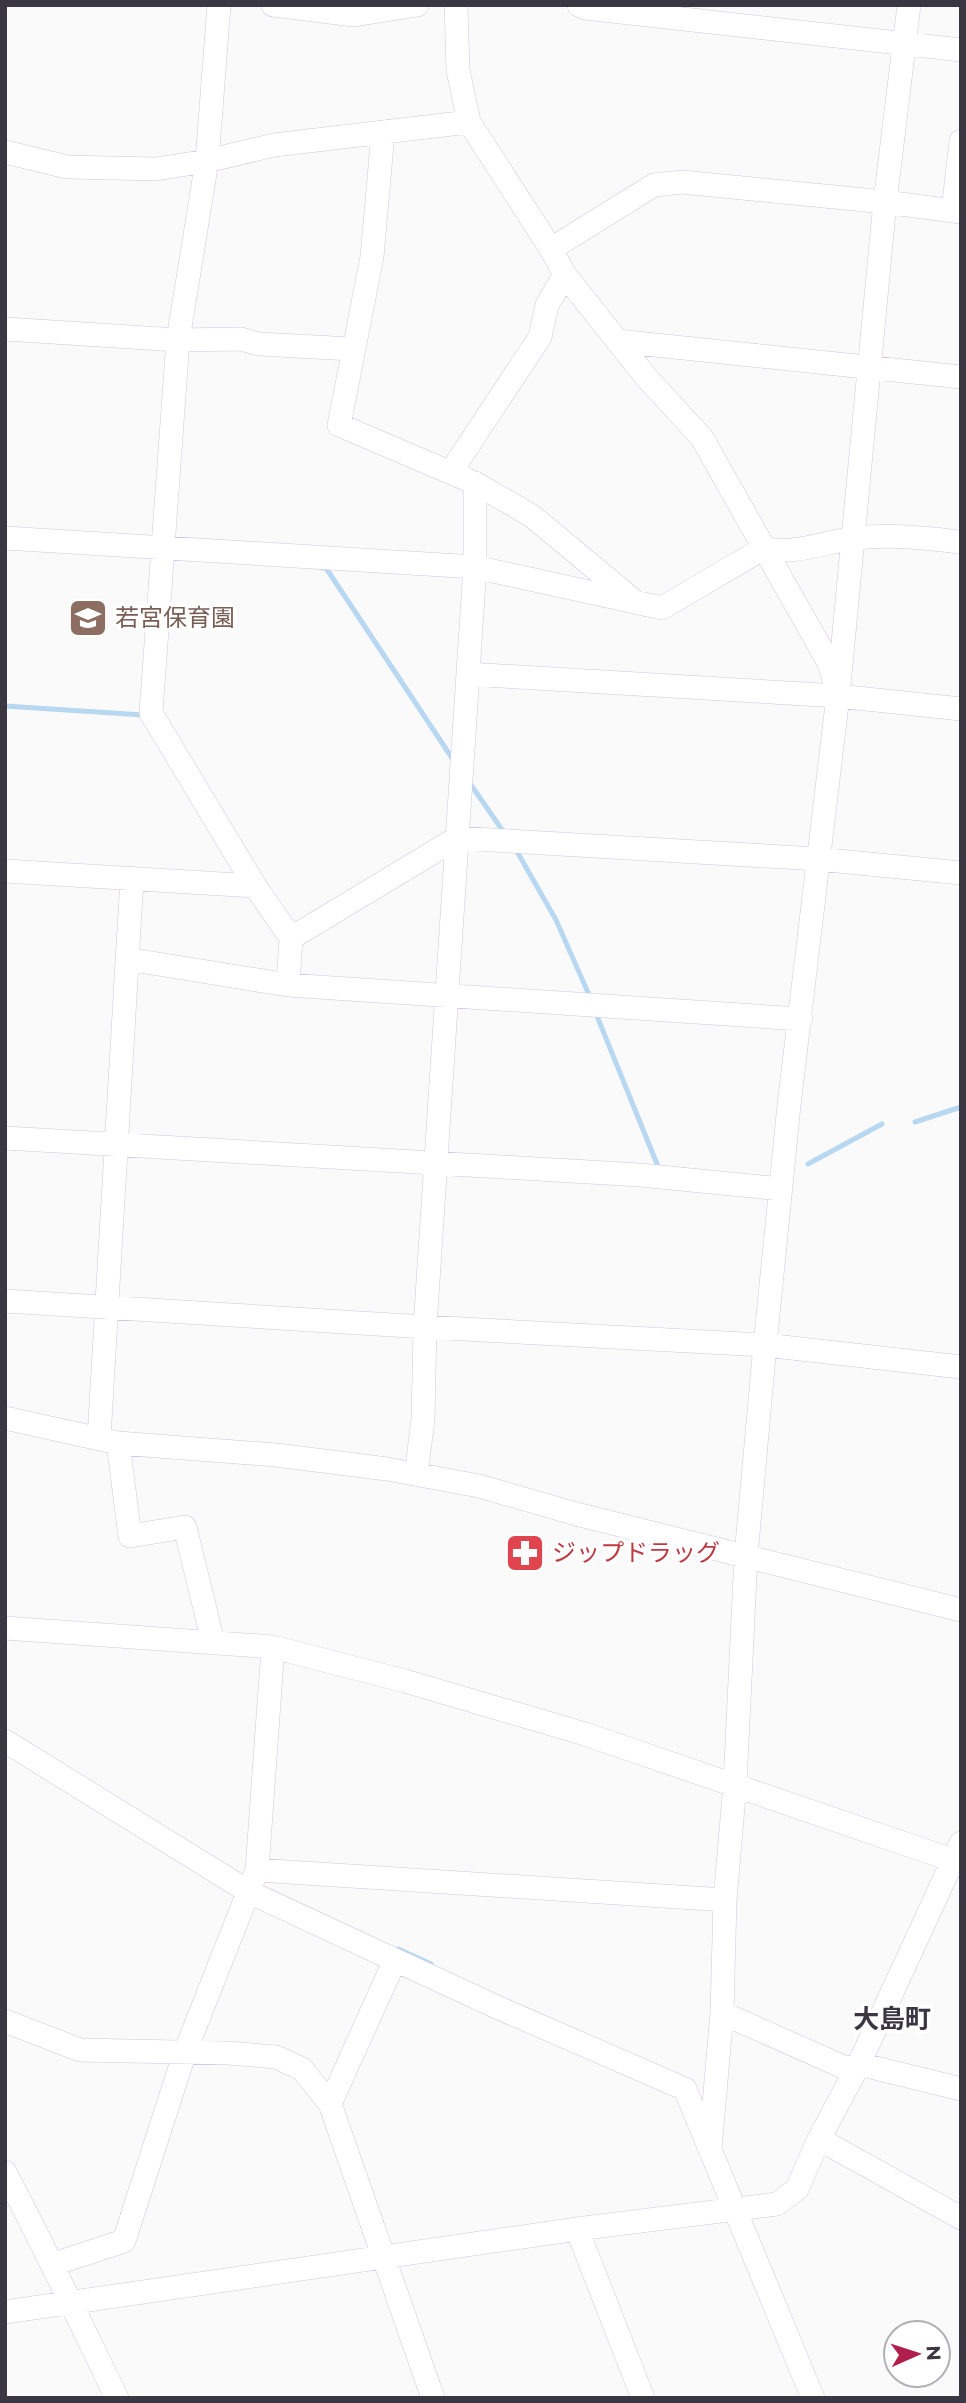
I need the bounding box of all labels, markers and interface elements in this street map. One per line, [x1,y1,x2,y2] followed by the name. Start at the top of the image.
[67,597,109,639] school or university icon: 若宮保育園
[115,603,235,632] place label: 若宮保育園
[504,1532,546,1574] pharmacy icon: ジップドラッグ
[552,1538,720,1567] place label: ジップドラッグ
[853,2003,931,2035] district label: 大島町
[882,2319,952,2389] north arrow
[922,2345,945,2361] text: N

